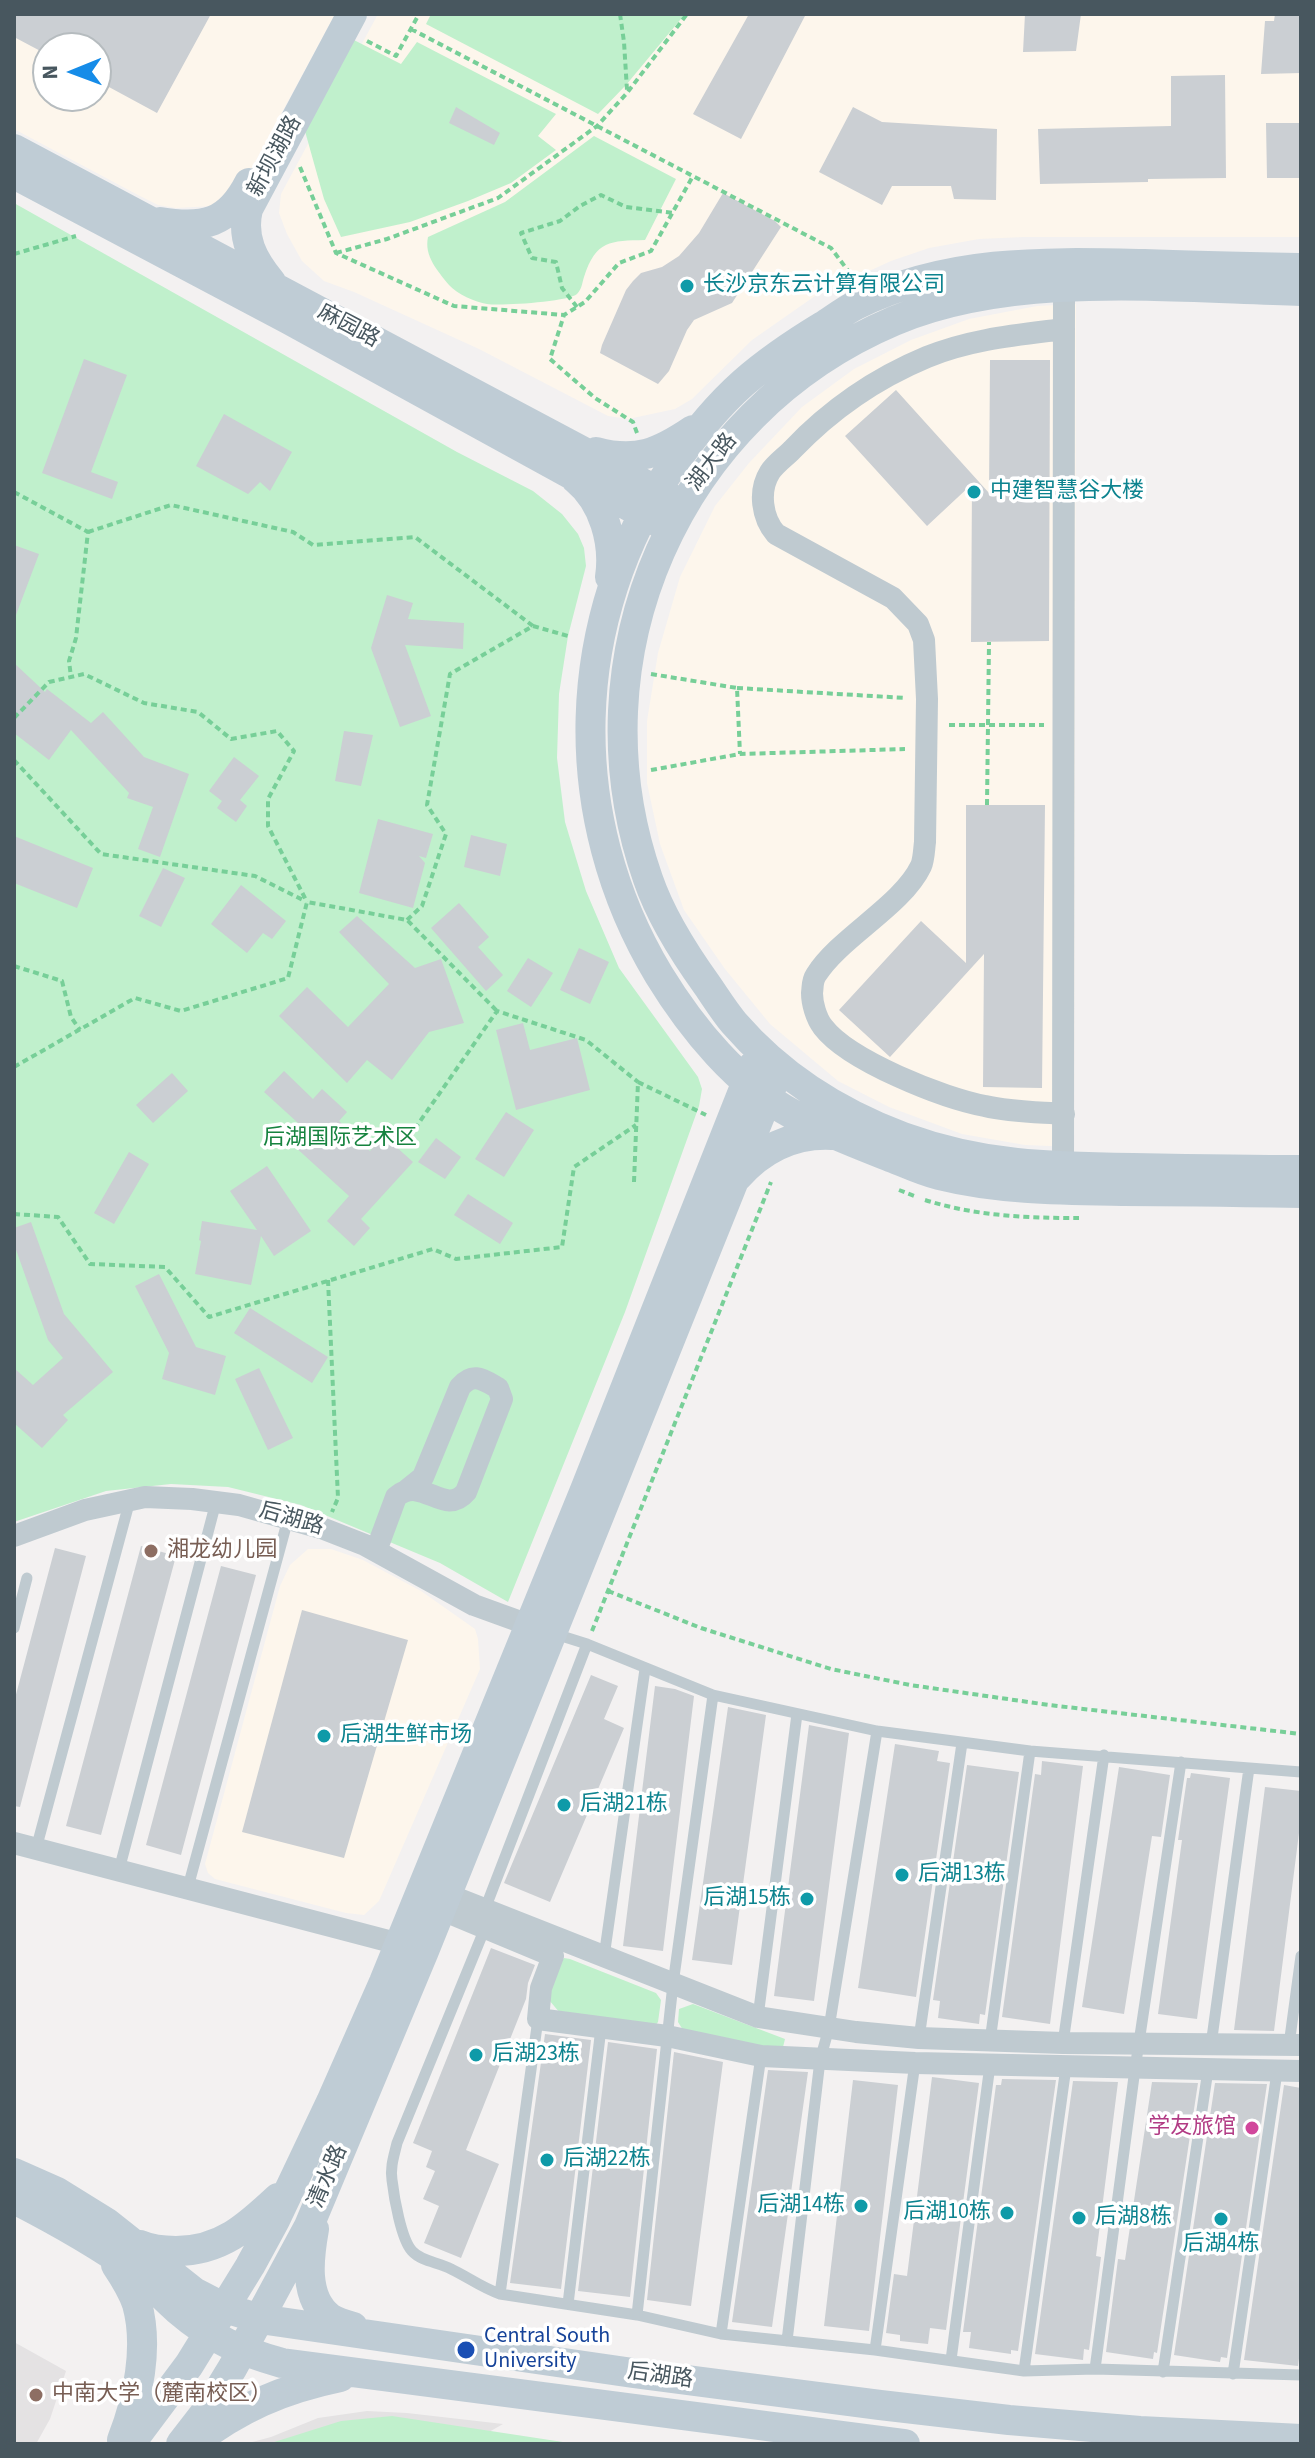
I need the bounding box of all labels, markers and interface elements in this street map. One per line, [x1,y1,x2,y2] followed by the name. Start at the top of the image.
[32,32,112,112] north arrow
[34,65,66,80] text: N
[244,112,308,202] street label: 新坝湖路
[703,273,945,299] place label: 长沙京东云计算有限公司
[678,277,696,295] marker: 长沙京东云计算有限公司
[313,300,383,354] street label: 麻园路
[682,429,744,497] street label: 湖大路
[990,479,1144,505] place label: 中建智慧谷大楼
[965,483,983,501] marker: 中建智慧谷大楼
[263,1126,417,1152] park label: 后湖国际艺术区
[256,1498,326,1542] street label: 后湖路
[167,1538,277,1564] place label: 湘龙幼儿园
[142,1542,160,1560] marker: 湘龙幼儿园
[340,1723,472,1749] place label: 后湖生鲜市场
[315,1727,333,1745] marker: 后湖生鲜市场
[580,1792,668,1818] place label: 后湖21栋
[555,1796,573,1814] marker: 后湖21栋
[918,1862,1006,1888] place label: 后湖13栋
[893,1866,911,1884] marker: 后湖13栋
[703,1886,791,1912] place label: 后湖15栋
[798,1890,816,1908] marker: 后湖15栋
[492,2042,580,2068] place label: 后湖23栋
[467,2046,485,2064] marker: 后湖23栋
[1148,2115,1236,2141] place label: 学友旅馆
[1243,2119,1261,2137] marker: 学友旅馆
[304,2141,354,2213] street label: 清水路
[563,2147,651,2173] place label: 后湖22栋
[538,2151,556,2169] marker: 后湖22栋
[757,2193,845,2219] place label: 后湖14栋
[852,2197,870,2215] marker: 后湖14栋
[903,2200,991,2226] place label: 后湖10栋
[998,2204,1016,2222] marker: 后湖10栋
[1095,2205,1172,2231] place label: 后湖8栋
[1070,2209,1088,2227] marker: 后湖8栋
[1212,2210,1230,2228] marker: 后湖4栋
[1183,2232,1259,2258] place label: 后湖4栋
[484,2324,610,2376] place label: Central South University
[455,2339,477,2361] marker: Central South University
[625,2359,695,2395] street label: 后湖路
[52,2382,272,2408] place label: 中南大学（麓南校区）
[27,2386,45,2404] marker: 中南大学（麓南校区）

